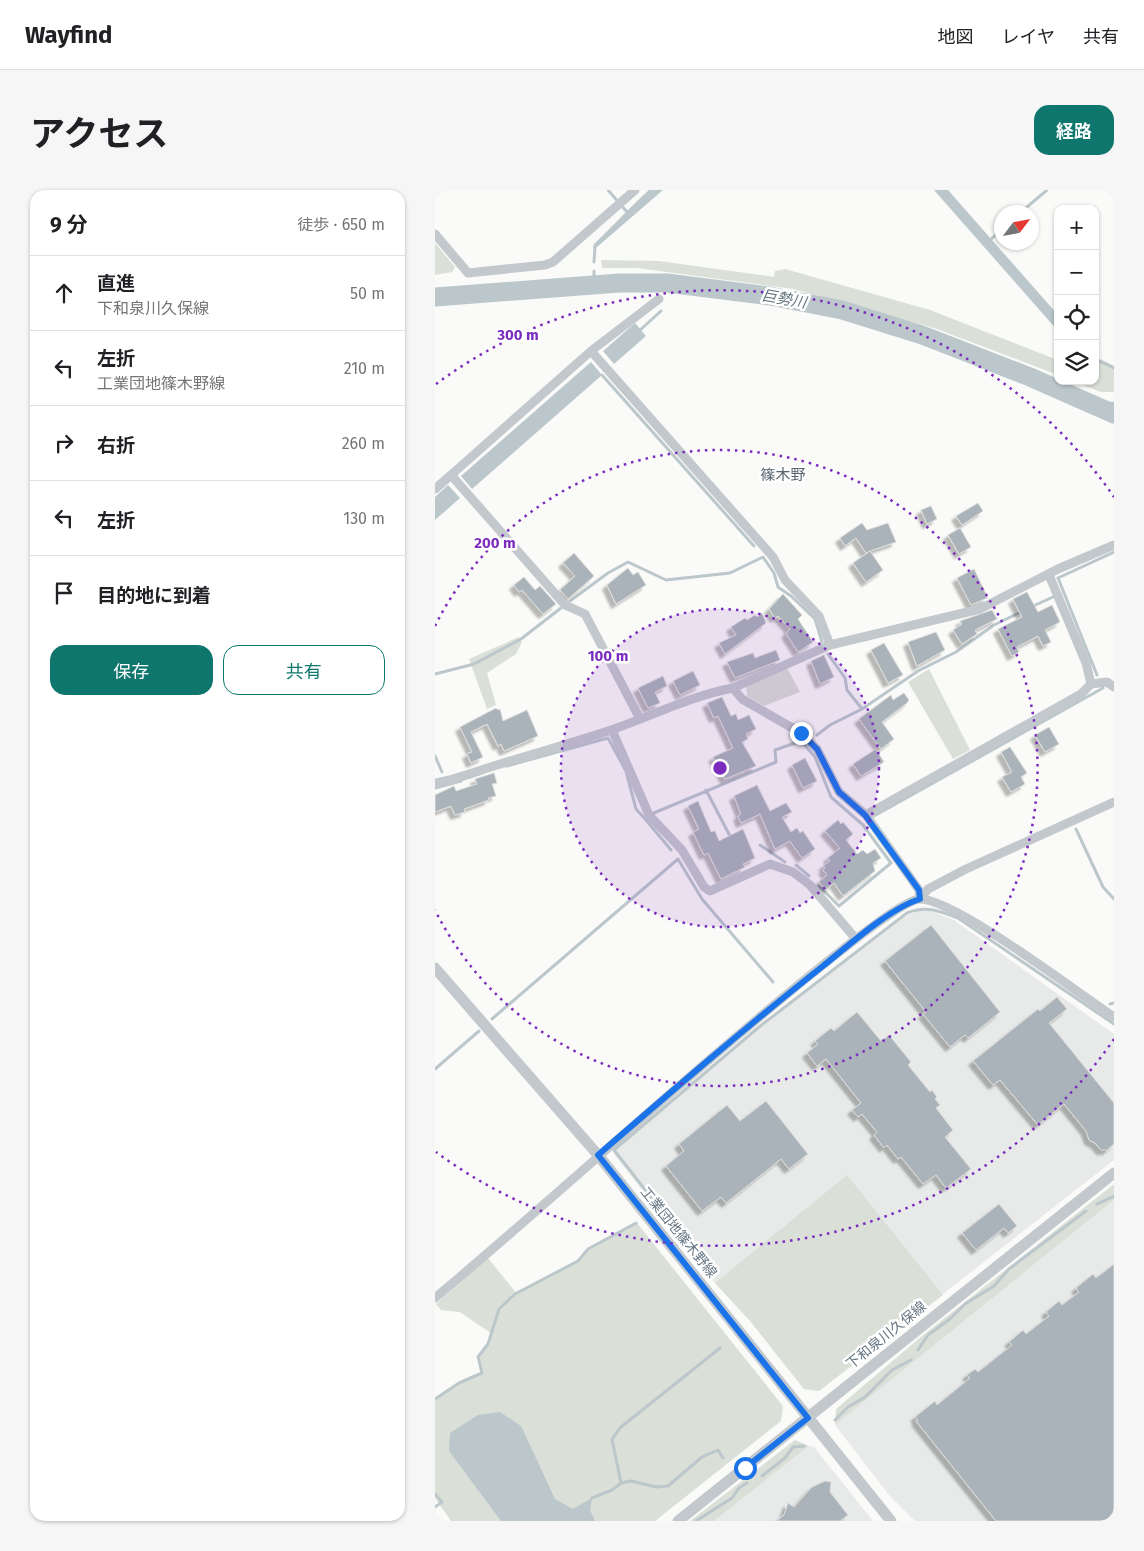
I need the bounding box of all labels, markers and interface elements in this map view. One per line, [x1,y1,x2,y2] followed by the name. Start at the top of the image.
[25,21,112,49] text: Wayfind
[938,26,974,48] text: 地図
[1002,26,1055,48] text: レイヤ
[1083,26,1119,48] text: 共有
[1034,105,1114,155] button: 経路
[30,113,168,155] text: アクセス
[994,205,1039,250] north arrow
[1054,205,1099,385] map controls
[1054,205,1099,250] button: +
[50,212,88,238] text: 9 分
[297,215,385,234] text: 徒歩 · 650 m
[1054,250,1099,295] button: −
[97,272,135,295] text: 直進
[50,279,78,307] icon: ahead
[350,284,385,303] text: 50 m
[760,286,810,312] water label: 巨勢川
[1054,295,1099,340] button: locate
[97,299,209,318] text: 下和泉川久保線
[496,326,539,344] text: 300 m
[1054,340,1099,385] button: layers
[97,347,135,370] text: 左折
[50,354,78,382] icon: left
[344,359,385,378] text: 210 m
[97,374,225,393] text: 工業団地篠木野線
[50,429,78,457] icon: right
[97,434,135,457] text: 右折
[342,434,385,453] text: 260 m
[760,466,806,484] district label: 篠木野
[50,504,78,532] icon: left
[97,509,135,532] text: 左折
[343,509,385,528] text: 130 m
[474,534,516,552] text: 200 m
[50,579,78,607] icon: arrive
[97,584,211,607] text: 目的地に到着
[50,645,213,695] button: 保存
[223,645,385,695] button: 共有
[588,647,628,665] text: 100 m
[790,722,813,745] route end
[711,759,729,777] centre of rings
[637,1183,720,1281] street label: 工業団地篠木野線
[843,1298,930,1373] street label: 下和泉川久保線
[734,1457,757,1480] route start

